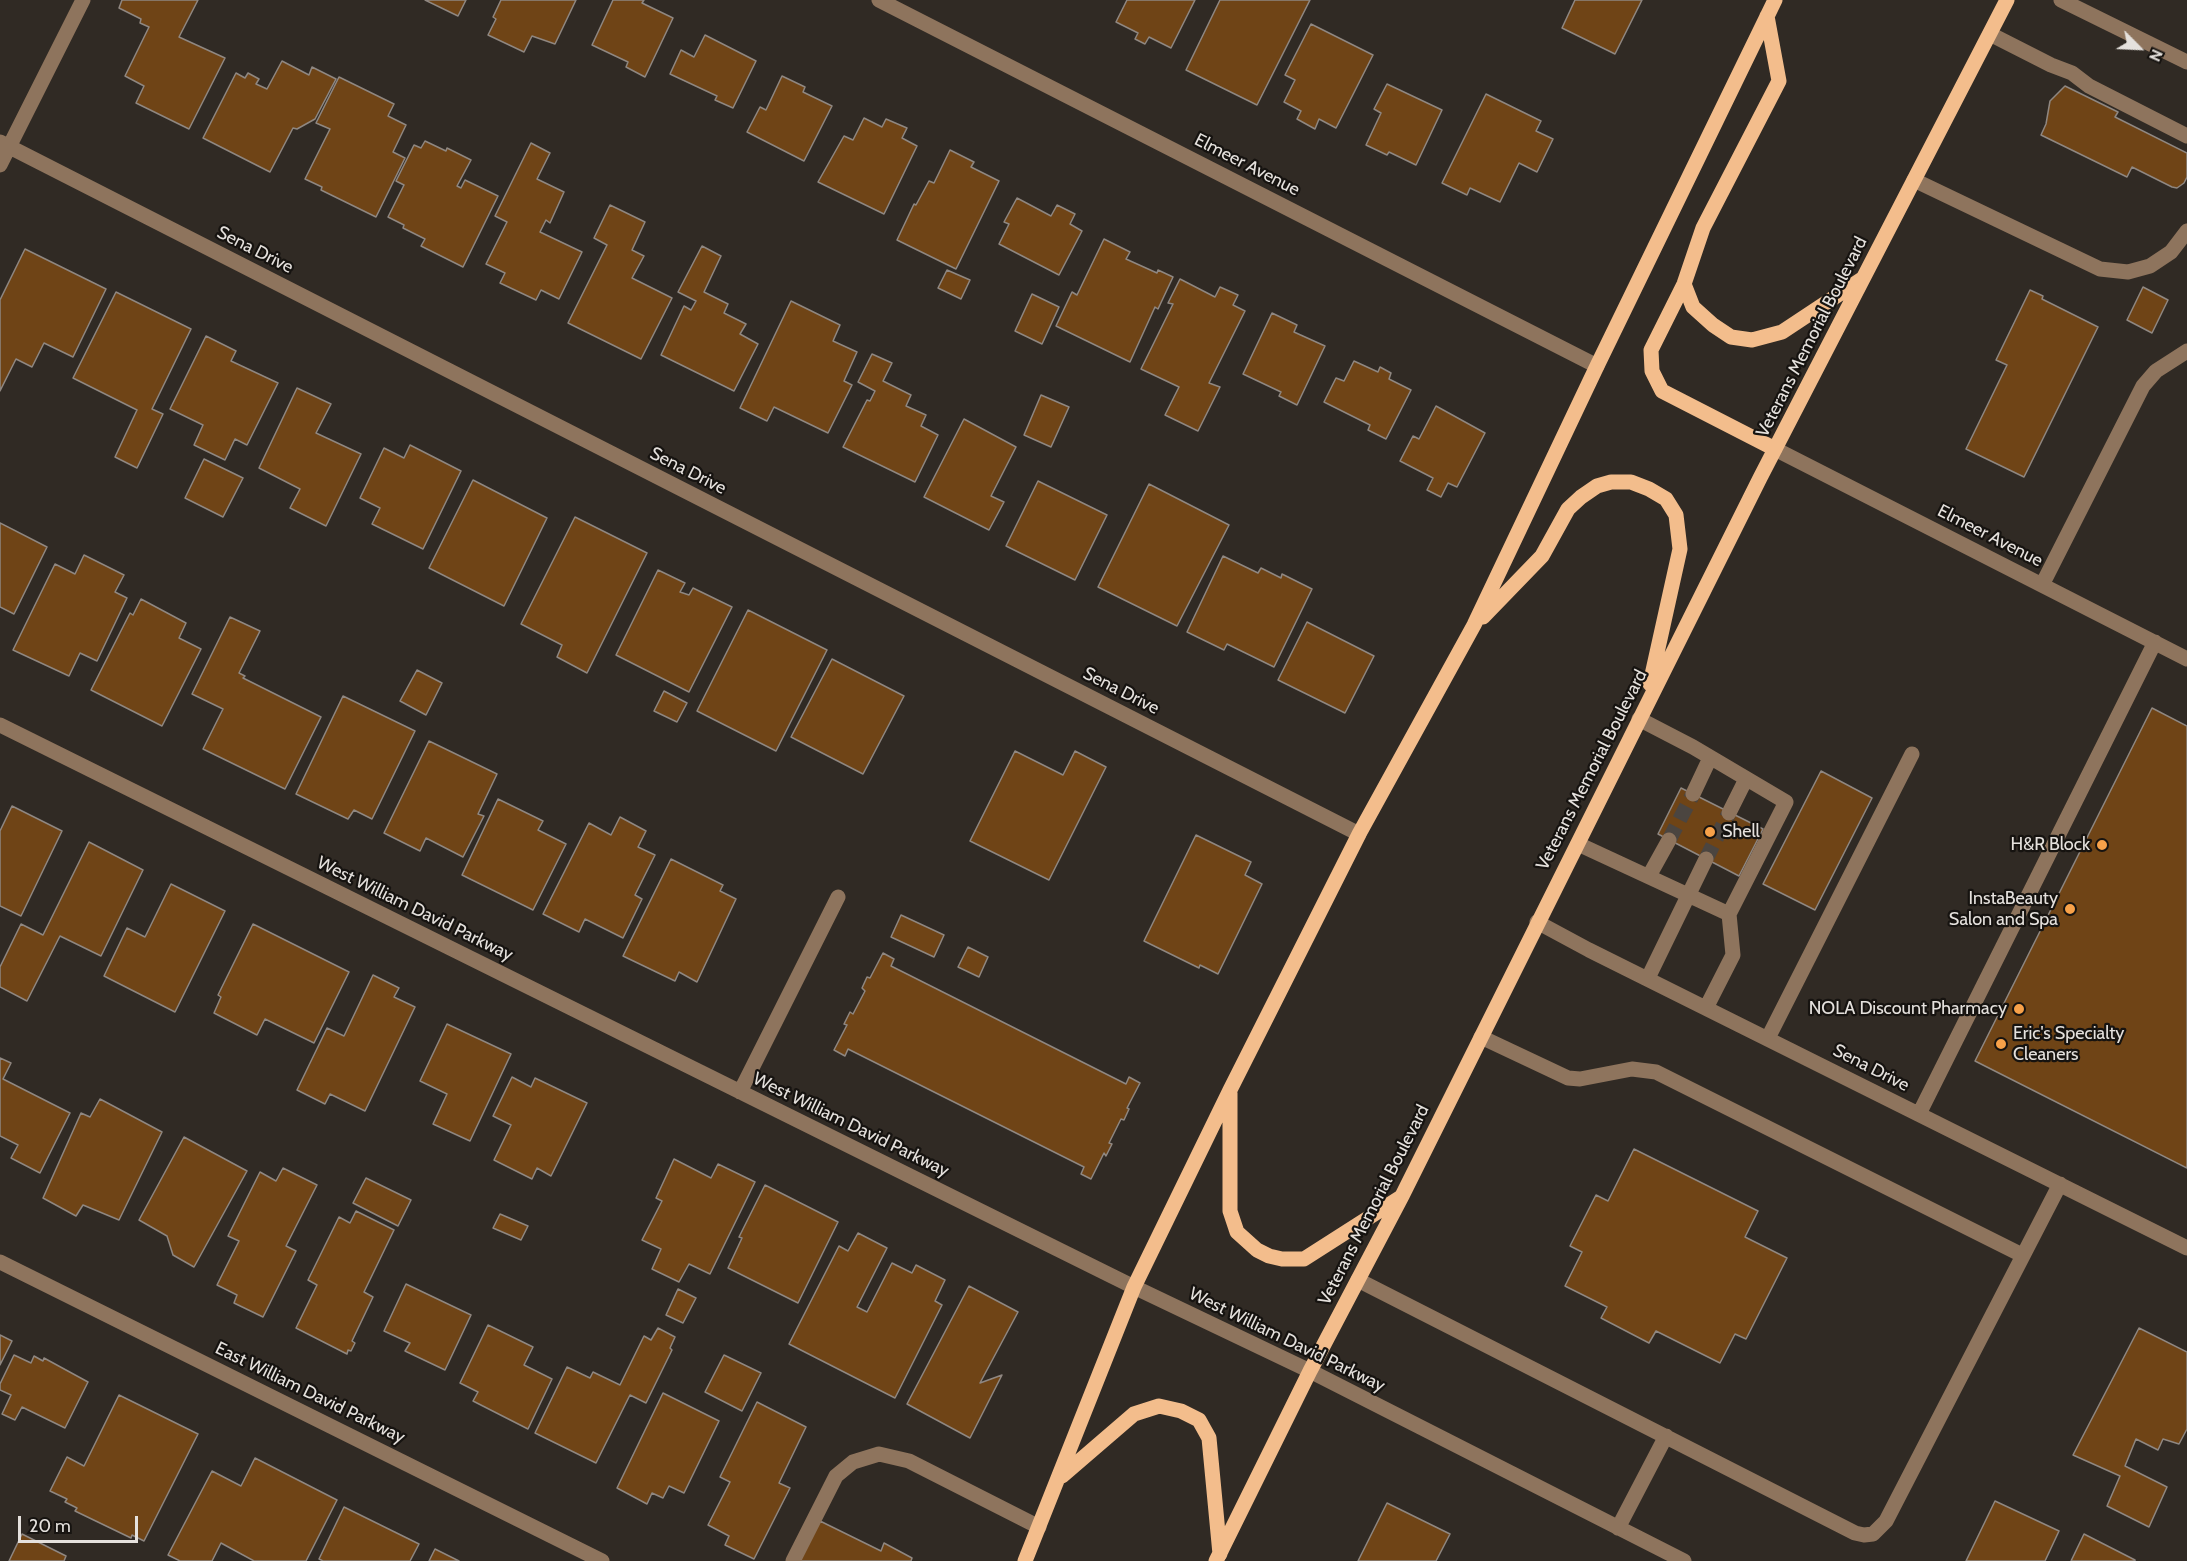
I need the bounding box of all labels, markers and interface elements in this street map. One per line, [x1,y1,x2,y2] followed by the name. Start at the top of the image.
[2109,18,2169,78] north arrow
[2145,46,2167,65] text: N
[1191,129,1303,201] street label: Elmeer Avenue
[213,222,297,278] street label: Sena Drive
[1752,233,1872,441] street label: Veterans Memorial Boulevard
[646,443,730,499] street label: Sena Drive
[1934,500,2046,572] street label: Elmeer Avenue
[1079,663,1163,719] street label: Sena Drive
[1532,666,1652,874] street label: Veterans Memorial Boulevard
[1722,821,1760,843] place label: Shell
[1703,825,1717,839] marker: Shell
[2010,834,2090,856] place label: H&R Block
[2095,838,2109,852] marker: H&R Block
[313,852,517,966] street label: West William David Parkway
[1949,888,2058,930] place label: InstaBeauty Salon and Spa
[2063,902,2077,916] marker: InstaBeauty Salon and Spa
[1809,998,2007,1020] place label: NOLA Discount Pharmacy
[2012,1002,2026,1016] marker: NOLA Discount Pharmacy
[2013,1023,2124,1066] place label: Eric's Specialty Cleaners
[1994,1037,2008,1051] marker: Eric's Specialty Cleaners
[1829,1040,1913,1096] street label: Sena Drive
[749,1068,953,1182] street label: West William David Parkway
[1314,1101,1434,1309] street label: Veterans Memorial Boulevard
[1185,1283,1389,1397] street label: West William David Parkway
[212,1338,408,1448] street label: East William David Parkway
[21,1504,141,1542] scale bar
[29,1515,71,1537] text: 20 m

